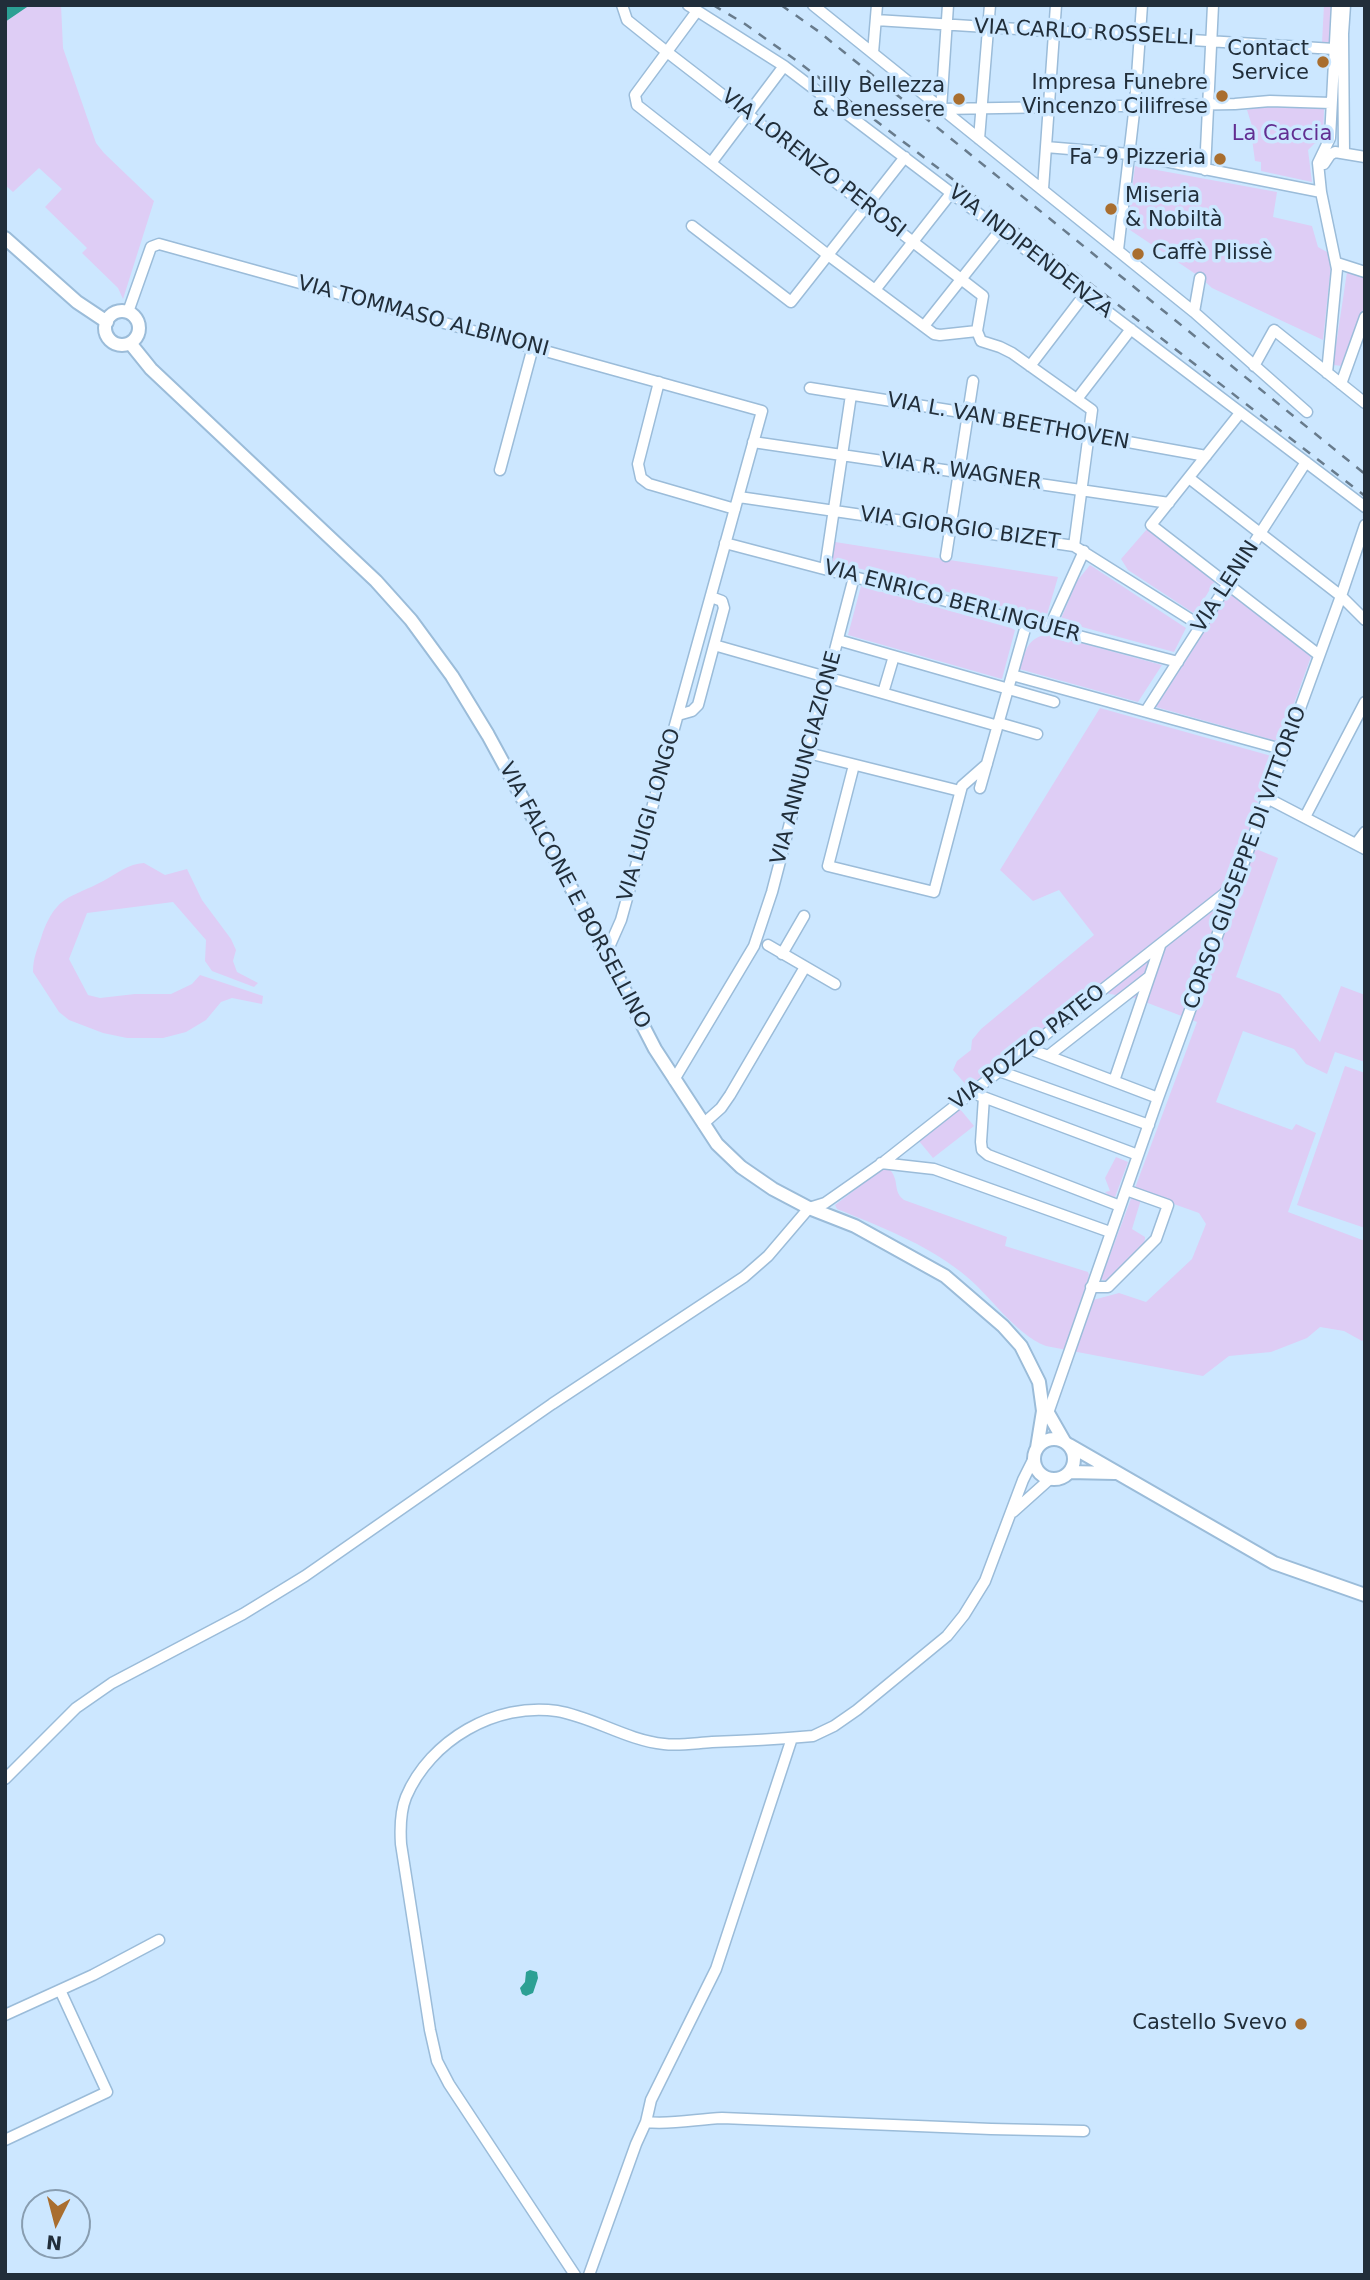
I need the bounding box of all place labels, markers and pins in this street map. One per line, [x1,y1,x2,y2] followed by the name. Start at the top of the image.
[1227,37,1309,87] place label: Contact Service
[1315,54,1331,70] marker: Contact Service
[1022,71,1208,121] place label: Impresa Funebre Vincenzo Cilifrese
[810,74,945,124] place label: Lilly Bellezza & Benessere
[1214,88,1230,104] marker: Impresa Funebre Vincenzo Cilifrese
[951,91,967,107] marker: Lilly Bellezza & Benessere
[1069,146,1206,172] place label: Fa’ 9 Pizzeria
[1212,151,1228,167] marker: Fa’ 9 Pizzeria
[1125,184,1223,234] place label: Miseria & Nobiltà
[1103,201,1119,217] marker: Miseria & Nobiltà
[1152,241,1273,267] place label: Caffè Plissè
[1130,246,1146,262] marker: Caffè Plissè
[1132,2011,1287,2037] place label: Castello Svevo
[1293,2016,1309,2032] marker: Castello Svevo

